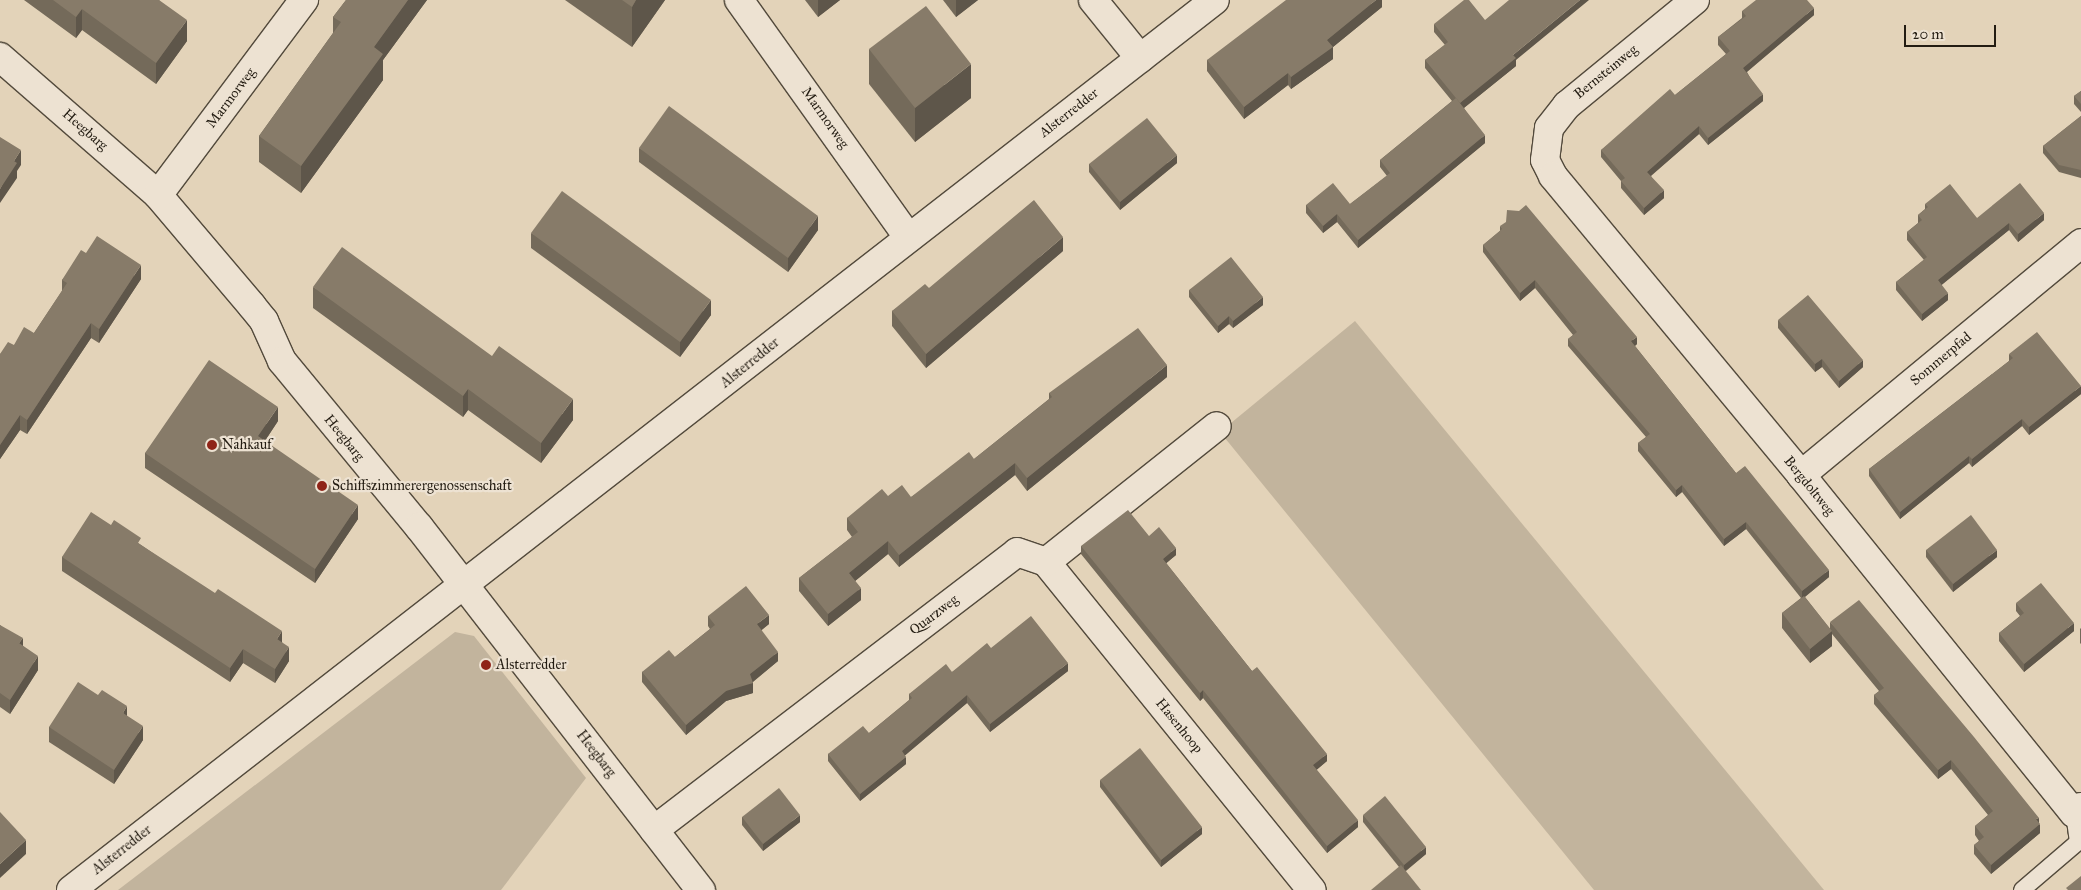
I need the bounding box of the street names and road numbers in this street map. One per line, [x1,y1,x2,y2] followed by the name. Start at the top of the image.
[1571,41,1641,103] street label: Bernsteinweg
[203,65,259,131] street label: Marmorweg
[798,84,852,152] street label: Marmorweg
[1036,85,1102,141] street label: Alsterredder
[59,106,111,154] street label: Heegbarg
[1907,329,1975,389] street label: Sommerpfad
[717,334,783,392] street label: Alsterredder
[320,411,368,465] street label: Heegbarg
[1780,453,1838,519] street label: Bergdoltweg
[906,591,962,639] street label: Quarzweg
[1152,695,1206,757] street label: Hasenhoop
[573,727,619,781] street label: Heegbarg
[89,822,155,878] street label: Alsterredder

